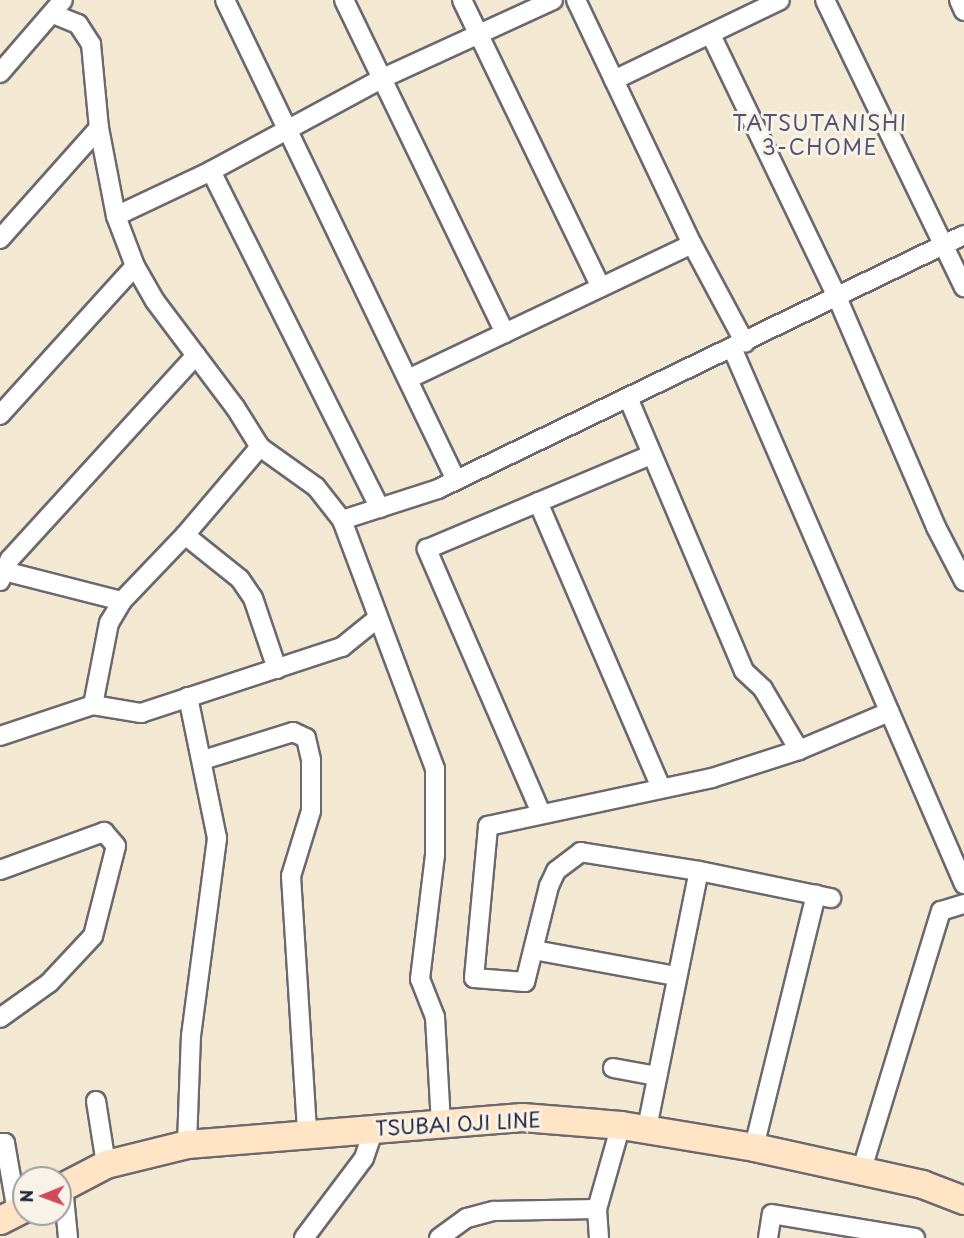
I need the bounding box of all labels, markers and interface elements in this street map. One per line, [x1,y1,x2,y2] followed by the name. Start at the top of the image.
[734,109,906,159] district label: TATSUTANISHI 3-CHOME
[376,1108,540,1140] street label: TSUBAI OJI LINE
[12,1166,72,1226] north arrow
[14,1190,38,1203] text: N

